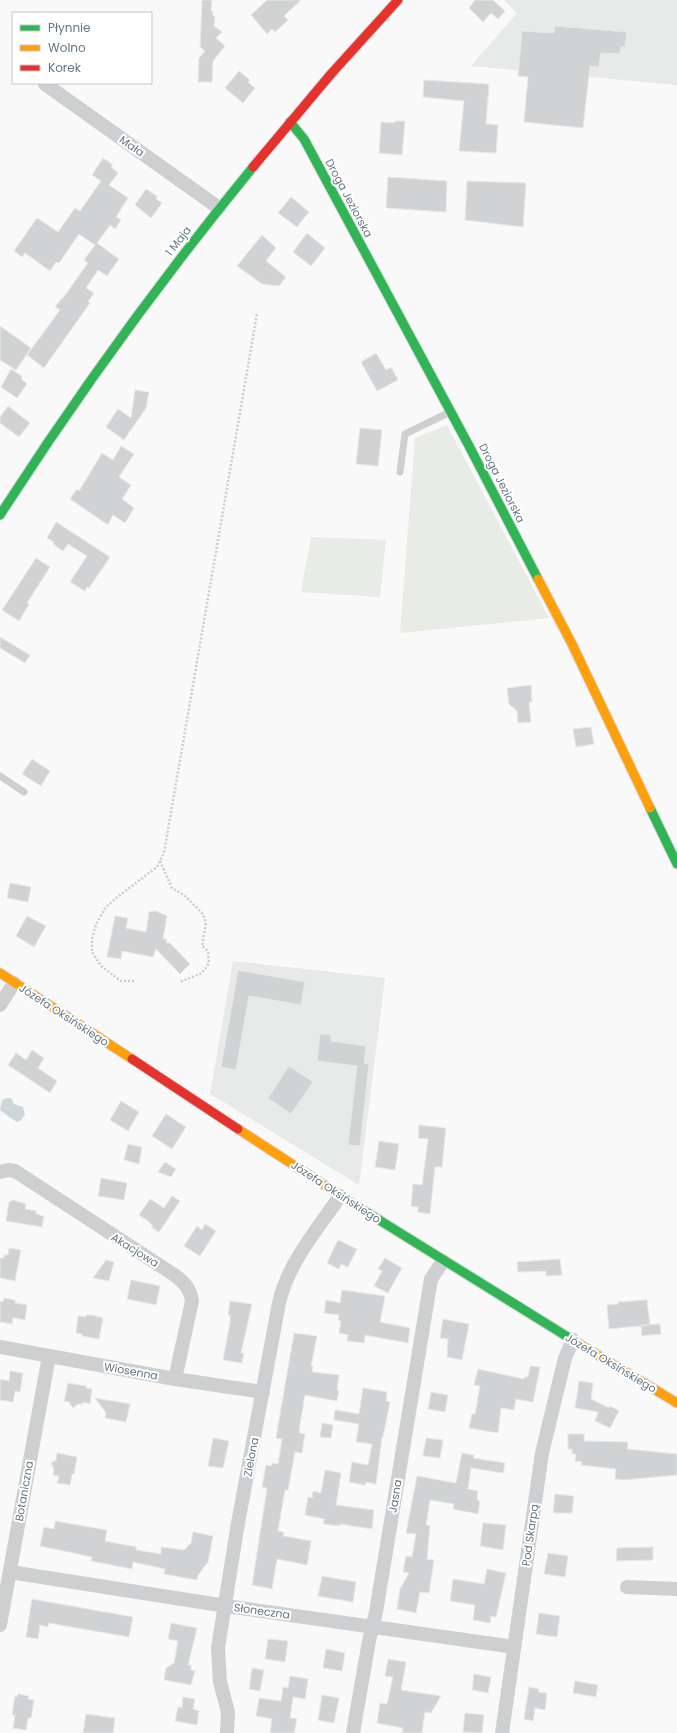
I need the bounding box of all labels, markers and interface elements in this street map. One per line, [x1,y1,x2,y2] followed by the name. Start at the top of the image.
[12,12,152,84] legend
[48,19,90,36] text: Płynnie
[48,39,86,56] text: Wolno
[48,59,82,76] text: Korek
[116,132,148,160] street label: Mała
[321,156,377,240] street label: Droga Jeziorska
[161,223,195,259] street label: 1 Maja
[475,441,529,525] street label: Droga Jeziorska
[16,980,112,1050] street label: Józefa Oksińskiego
[288,1157,384,1227] street label: Józefa Oksińskiego
[108,1229,162,1271] street label: Akacjowa
[562,1329,660,1397] street label: Józefa Oksińskiego
[103,1358,159,1384] street label: Wiosenna
[239,1436,263,1478] street label: Zielona
[11,1460,37,1522] street label: Botaniczna
[384,1478,406,1514] street label: Jasna
[518,1503,542,1567] street label: Pod Skarpą
[233,1599,291,1623] street label: Słoneczna

